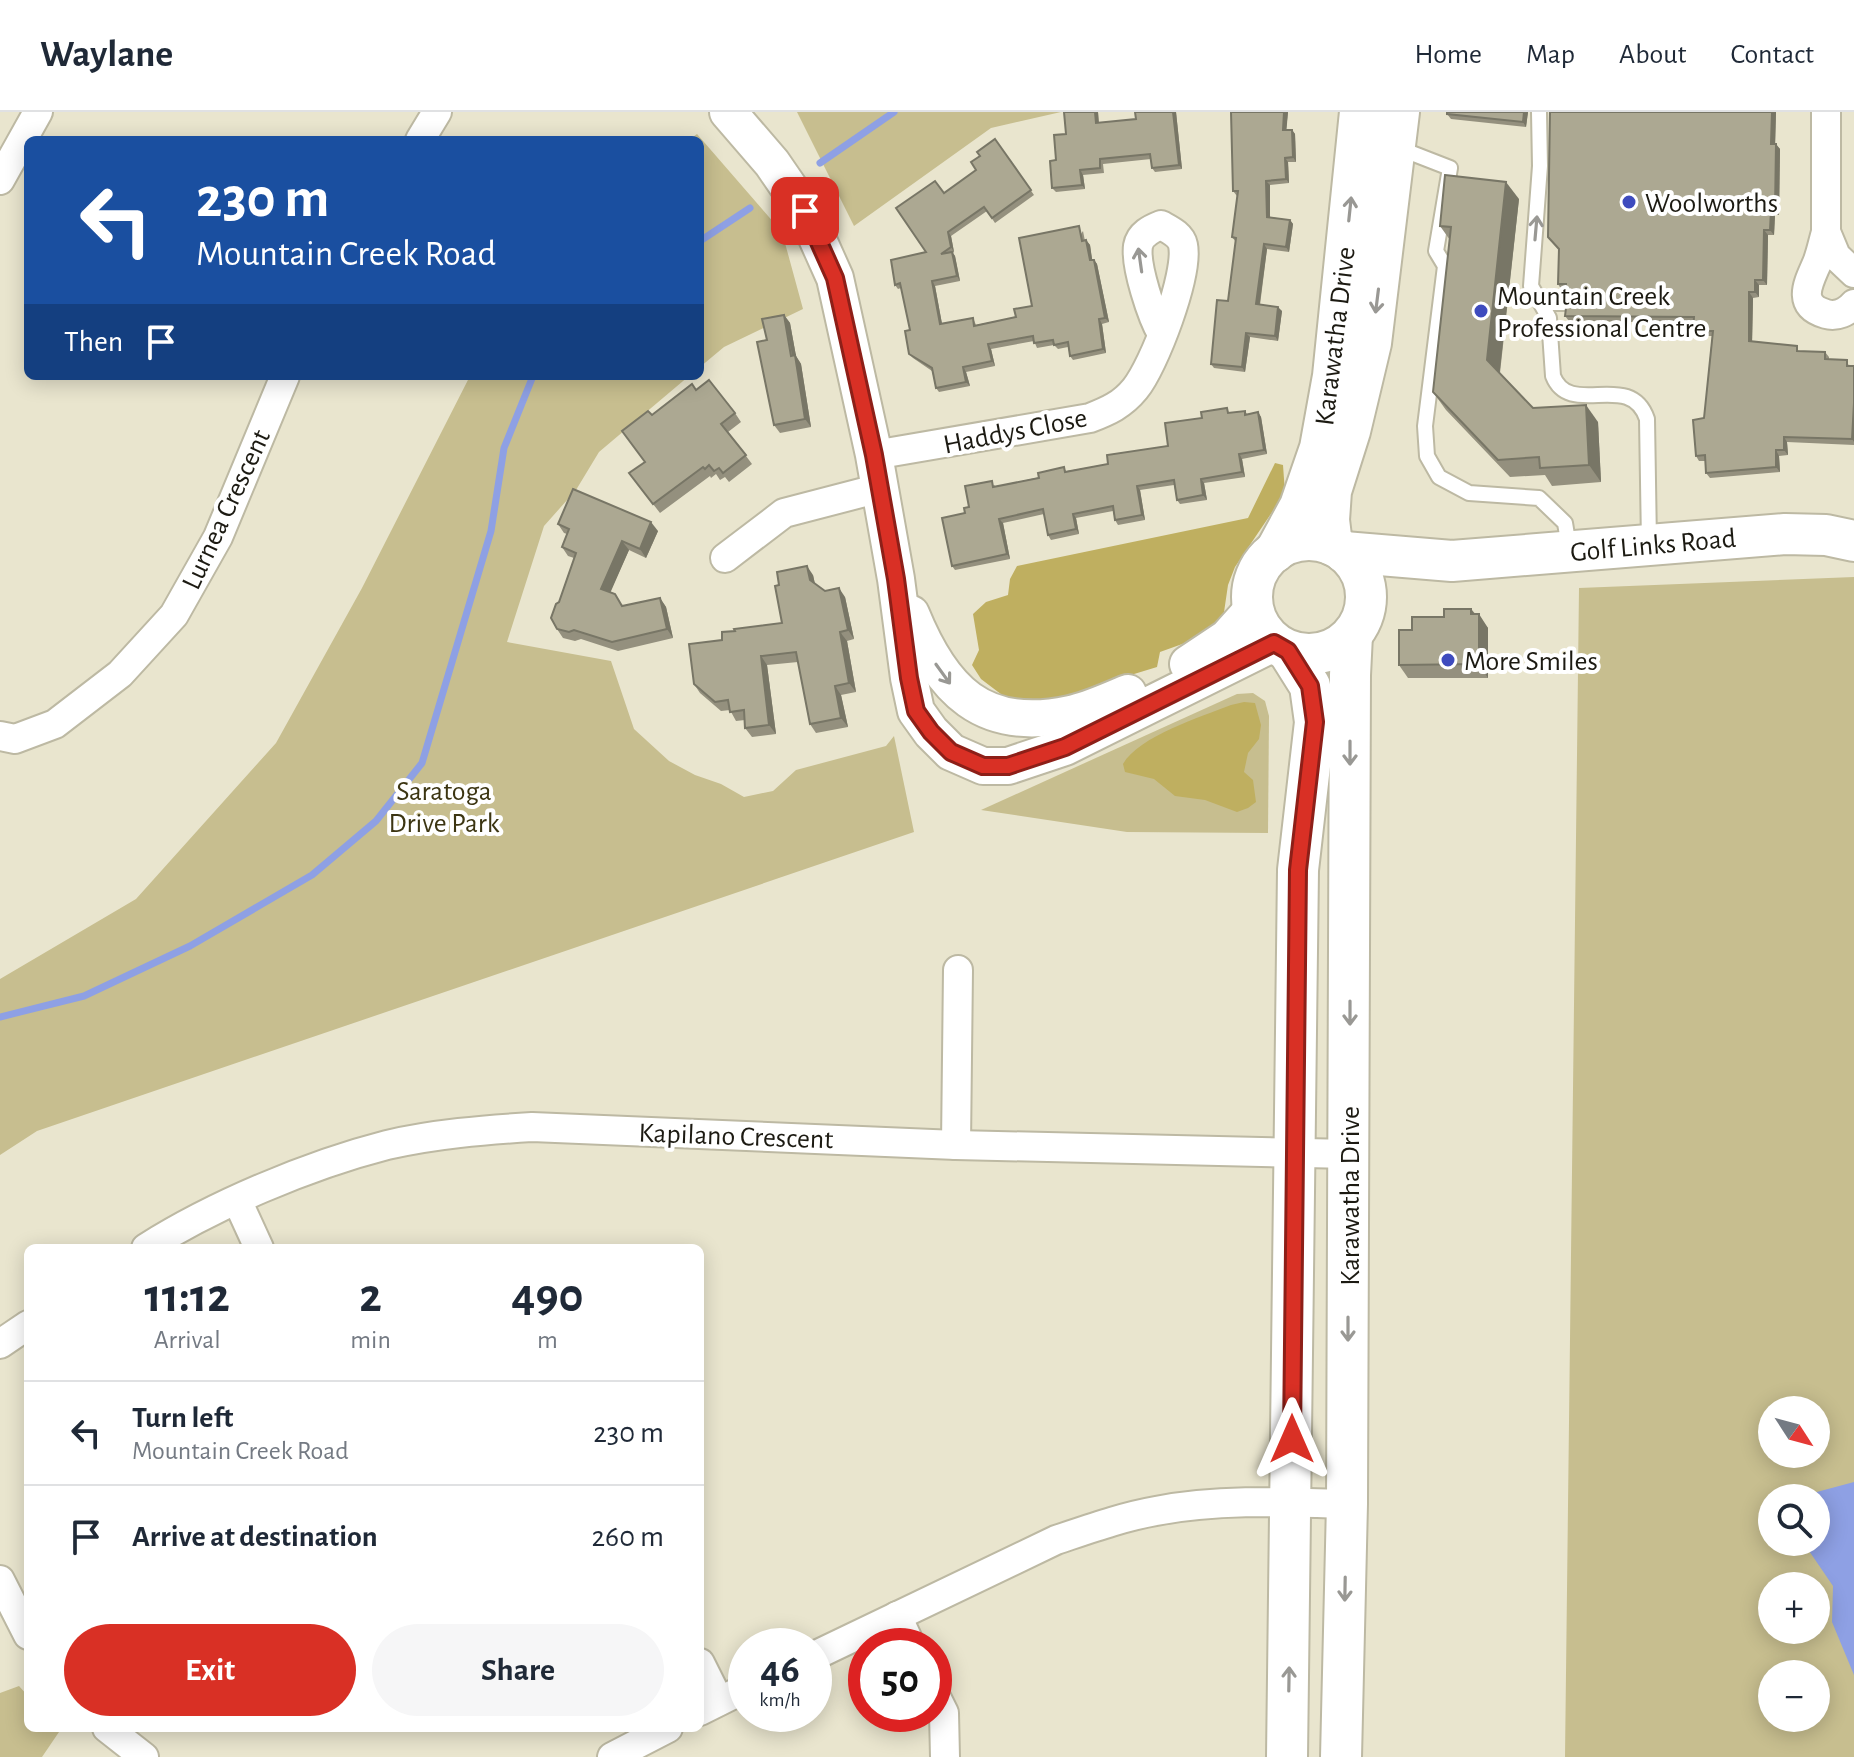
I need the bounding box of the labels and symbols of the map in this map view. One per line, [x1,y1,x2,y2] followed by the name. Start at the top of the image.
[771,177,839,245] pin
[1645,190,1778,218] place label: Woolworths
[1620,193,1638,211] marker: Woolworths
[1343,197,1358,223] one-way arrow
[1529,215,1544,242] one-way arrow
[1311,245,1361,427] street label: Karawatha Drive
[1132,248,1147,273] one-way arrow
[1497,283,1706,343] place label: Mountain Creek Professional Centre
[1369,287,1384,314] one-way arrow
[1472,302,1490,320] marker: Mountain Creek Professional Centre
[941,404,1090,460] street label: Haddys Close
[178,426,276,594] street label: Lurnea Crescent
[1569,525,1737,567] street label: Golf Links Road
[1464,648,1598,676] place label: More Smiles
[1439,651,1457,669] marker: More Smiles
[934,663,951,684] one-way arrow
[1342,739,1358,766] one-way arrow
[388,778,500,838] park label: Saratoga Drive Park
[1342,999,1358,1026] one-way arrow
[1337,1106,1365,1286] street label: Karawatha Drive
[638,1120,834,1154] street label: Kapilano Crescent
[1341,1315,1356,1342] one-way arrow
[1758,1396,1830,1468] north arrow
[1250,1397,1334,1481] position arrow
[1338,1575,1353,1602] one-way arrow
[848,1628,952,1732] speed limit sign: 50
[1281,1666,1297,1693] one-way arrow

